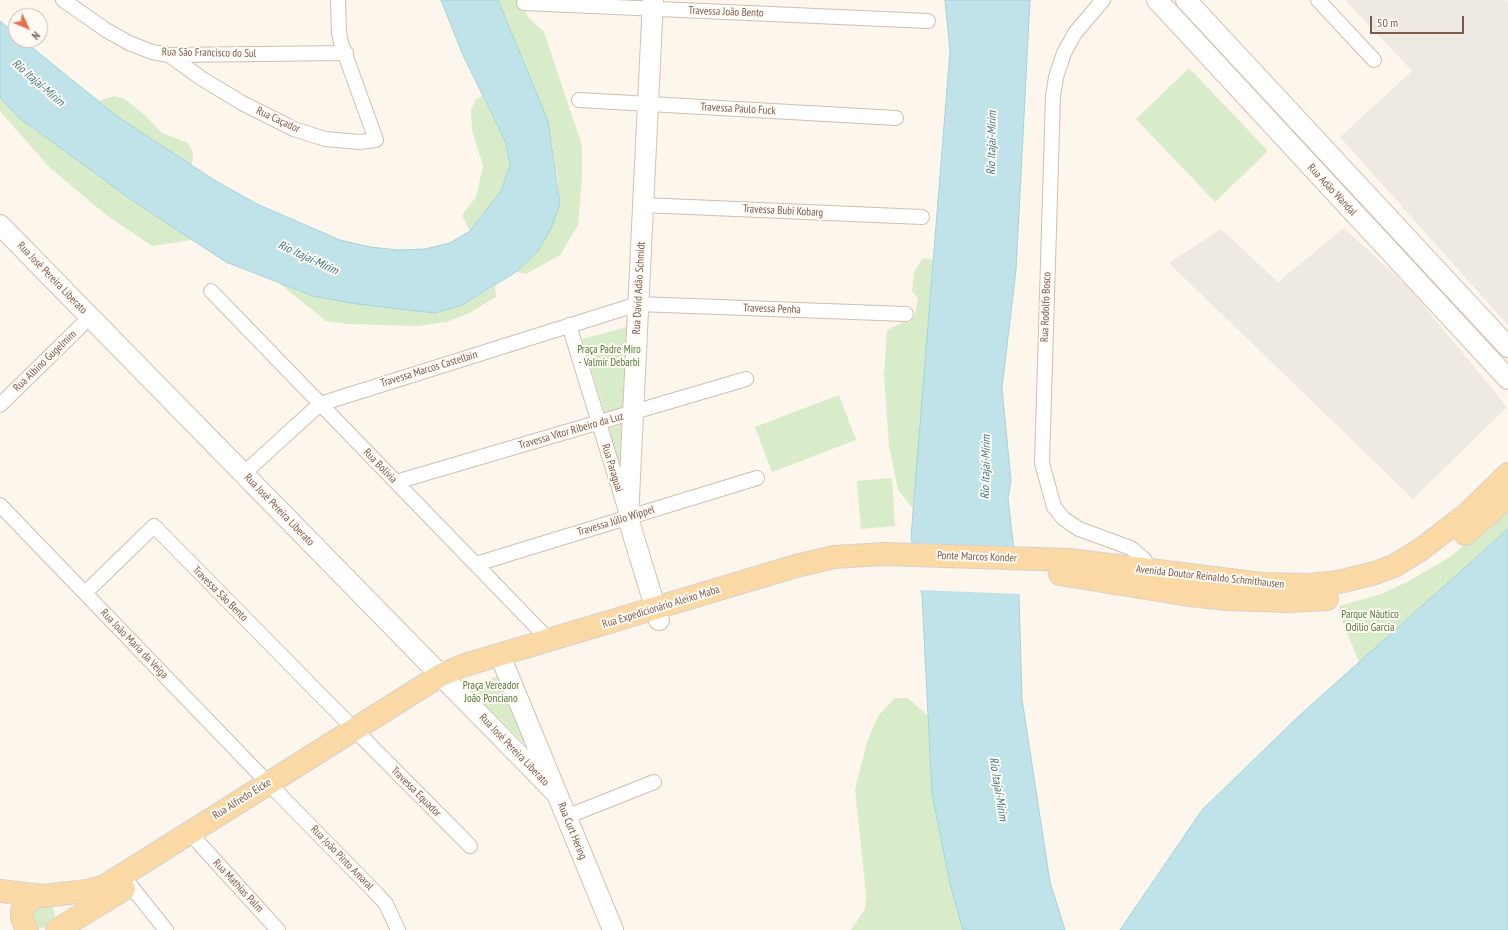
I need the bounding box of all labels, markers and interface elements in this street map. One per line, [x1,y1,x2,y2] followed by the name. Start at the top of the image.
[688,4,764,20] street label: Travessa João Bento
[8,8,48,48] north arrow
[1372,8,1466,34] scale bar
[1377,15,1398,30] text: 50 m
[29,29,43,43] text: N
[162,46,256,60] street label: Rua São Francisco do Sul
[9,56,67,110] water label: Rio Itajaí-Mirim
[700,100,776,118] street label: Travessa Paulo Fuck
[254,104,302,136] street label: Rua Caçador
[984,111,1000,175] water label: Rio Itajaí-Mirim
[1305,161,1359,219] street label: Rua Adão Wandal
[742,202,824,220] street label: Travessa Bubi Kobarg
[276,238,340,278] water label: Rio Itajaí-Mirim
[14,239,90,317] street label: Rua José Pereira Liberato
[630,241,648,335] street label: Rua David Adão Schmidt
[1038,272,1054,342] street label: Rua Rodolfo Bosco
[743,301,801,317] street label: Travessa Penha
[11,328,79,394] street label: Rua Albino Gugelmim
[577,343,641,369] park label: Praça Padre Miro - Valmir Debarbi
[379,348,479,390] street label: Travessa Marcos Castellain
[517,410,625,452] street label: Travessa Vítor Ribeiro da Luz
[978,435,994,499] water label: Rio Itajaí-Mirim
[598,442,626,494] street label: Rua Paraguai
[360,446,400,486] street label: Rua Bolívia
[241,471,317,549] street label: Rua José Pereira Liberato
[576,503,656,539] street label: Travessa Júlio Wippel
[937,549,1017,565] street label: Ponte Marcos Konder
[1135,563,1285,591] street label: Avenida Doutor Reinaldo Schmithausen
[190,564,250,624] street label: Travessa São Bento
[601,583,721,631] street label: Rua Expedicionário Aleixo Maba
[98,607,170,681] street label: Rua João Maria da Veiga
[1341,608,1399,634] park label: Parque Náutico Odilio Garcia
[463,679,519,705] park label: Praça Vereador João Ponciano
[476,711,552,789] street label: Rua José Pereira Liberato
[986,756,1010,822] water label: Rio Itajaí-Mirim
[388,764,444,820] street label: Travessa Equador
[210,776,274,822] street label: Rua Alfredo Eicke
[555,800,589,862] street label: Rua Curt Hering
[308,823,376,893] street label: Rua João Pinto Amaral
[210,857,266,915] street label: Rua Mathias Palm

